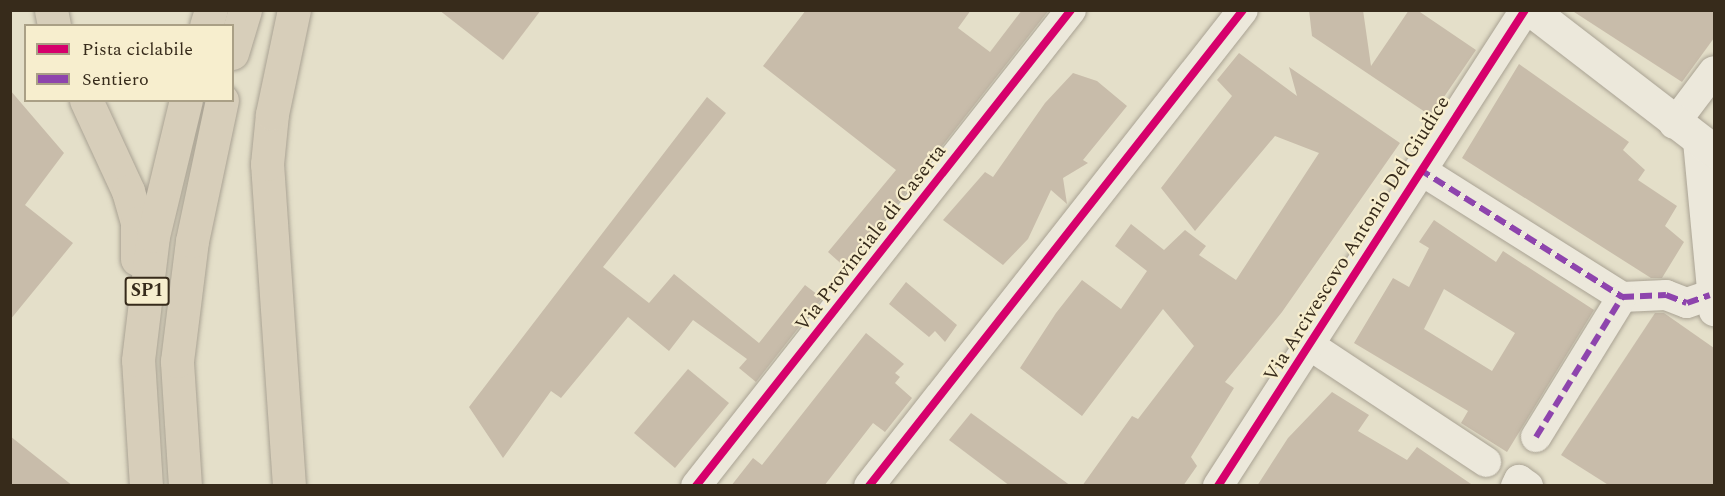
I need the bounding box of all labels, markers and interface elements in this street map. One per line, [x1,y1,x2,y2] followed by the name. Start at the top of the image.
[24,24,234,102] legend
[82,36,193,63] text: Pista ciclabile
[82,66,149,93] text: Sentiero
[1259,92,1455,386] street label: Via Arcivescovo Antonio Del Giudice
[791,140,951,336] street label: Via Provinciale di Caserta
[124,276,170,306] road number: SP1

